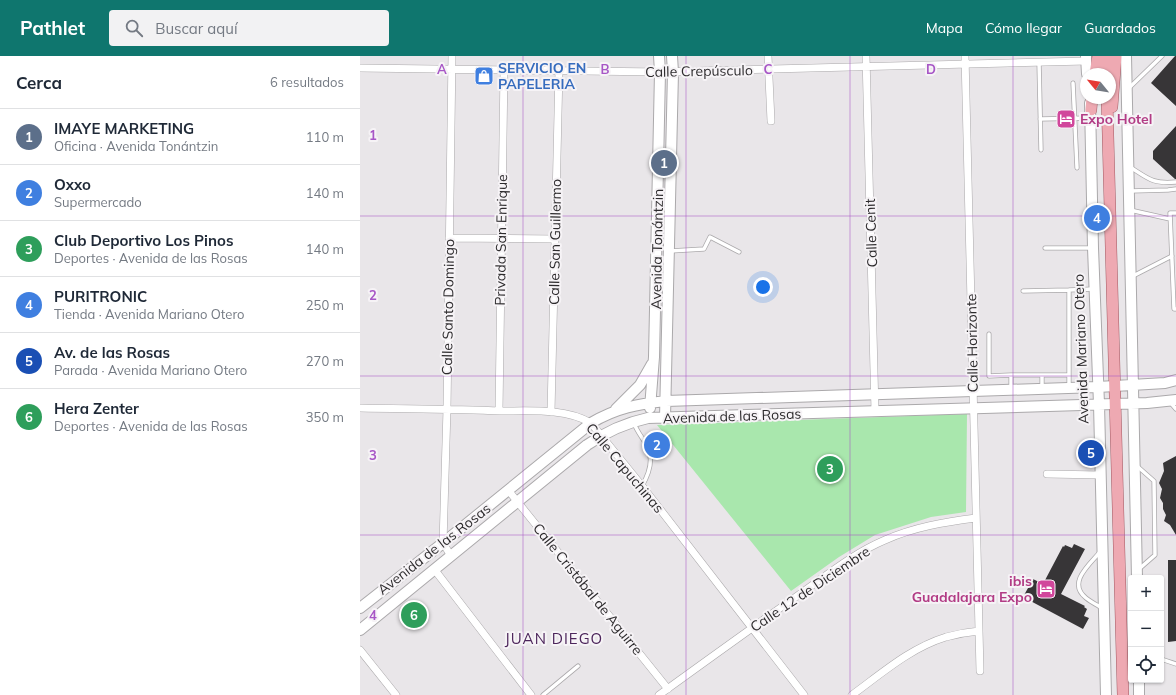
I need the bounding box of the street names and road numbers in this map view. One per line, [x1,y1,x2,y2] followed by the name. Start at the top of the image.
[645,61,753,81] street label: Calle Crepúsculo
[491,174,511,306] street label: Privada San Enrique
[545,179,565,305] street label: Calle San Guillermo
[647,188,667,310] street label: Avenida Tonántzin
[861,198,881,268] street label: Calle Cenit
[438,239,458,375] street label: Calle Santo Domingo
[1069,274,1093,424] street label: Avenida Mariano Otero
[962,294,982,392] street label: Calle Horizonte
[662,405,802,427] street label: Avenida de las Rosas
[582,419,668,517] street label: Calle Capuchinas
[374,499,494,599] street label: Avenida de las Rosas
[529,519,647,659] street label: Calle Cristóbal de Aguirre
[747,542,873,636] street label: Calle 12 de Diciembre

